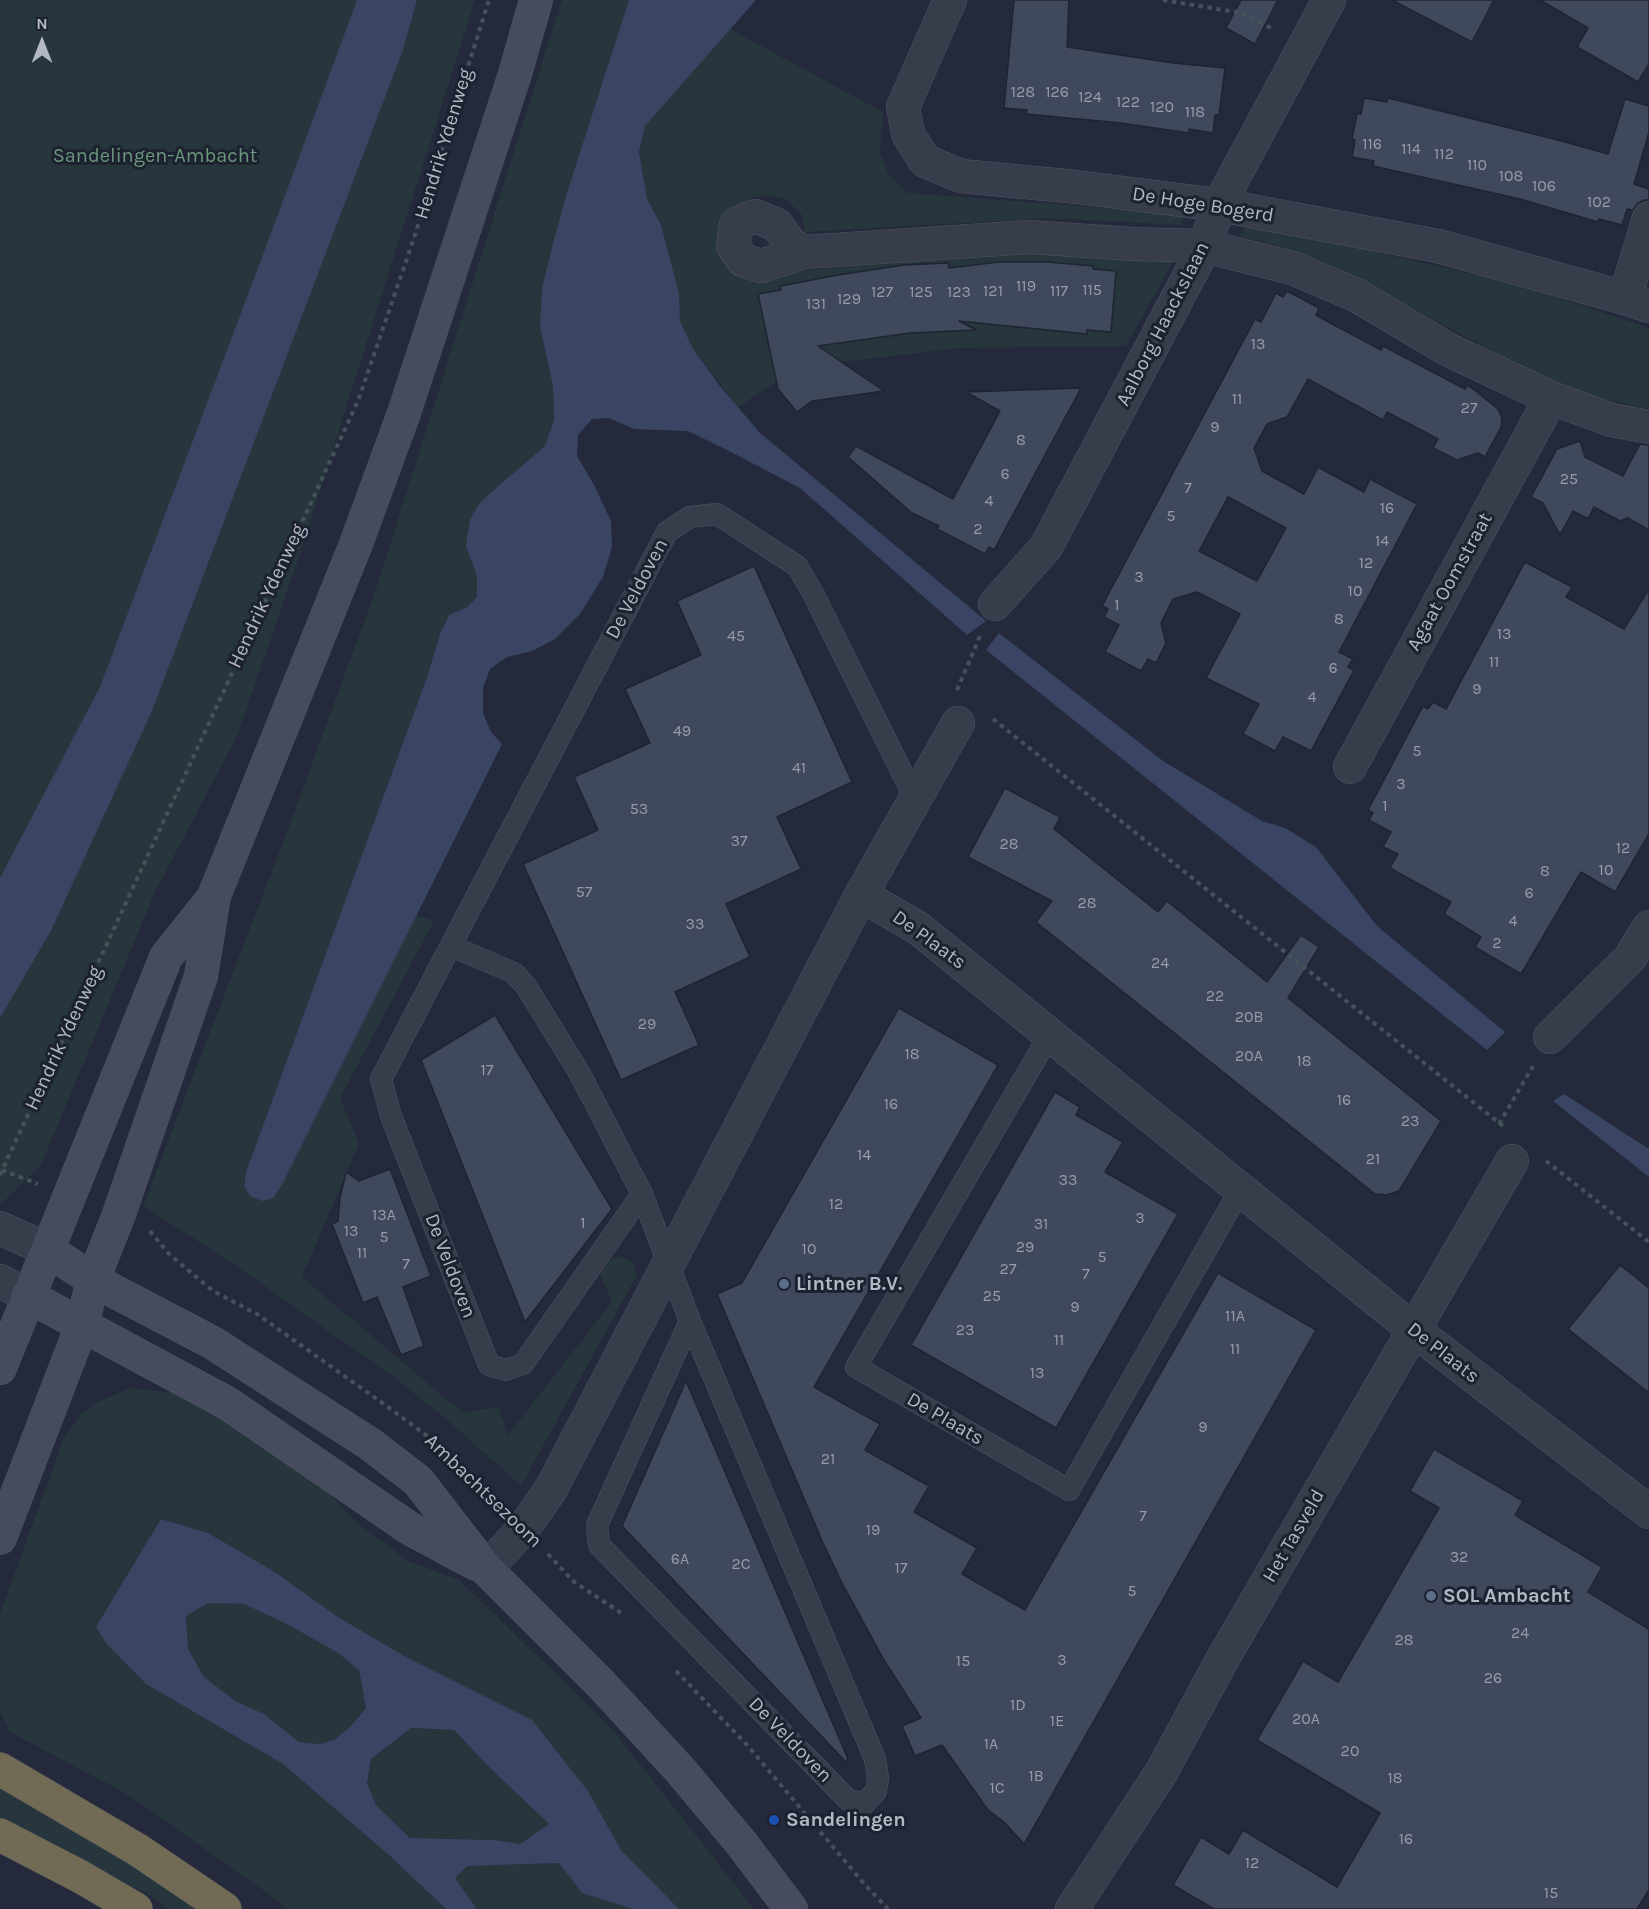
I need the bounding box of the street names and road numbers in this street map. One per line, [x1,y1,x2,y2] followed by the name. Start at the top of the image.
[410,66,478,222] street label: Hendrik Ydenweg
[1131,182,1275,228] street label: De Hoge Bogerd
[1111,238,1215,410] street label: Aalborg Haackslaan
[1402,509,1498,655] street label: Agaat Oomstraat
[223,520,311,672] street label: Hendrik Ydenweg
[601,535,673,643] street label: De Veldoven
[888,905,970,975] street label: De Plaats
[20,962,108,1114] street label: Hendrik Ydenweg
[419,1210,481,1322] street label: De Veldoven
[1402,1317,1484,1389] street label: De Plaats
[902,1387,988,1451] street label: De Plaats
[419,1429,547,1553] street label: Ambachtsezoom
[1258,1485,1330,1587] street label: Het Tasveld
[743,1692,837,1788] street label: De Veldoven

